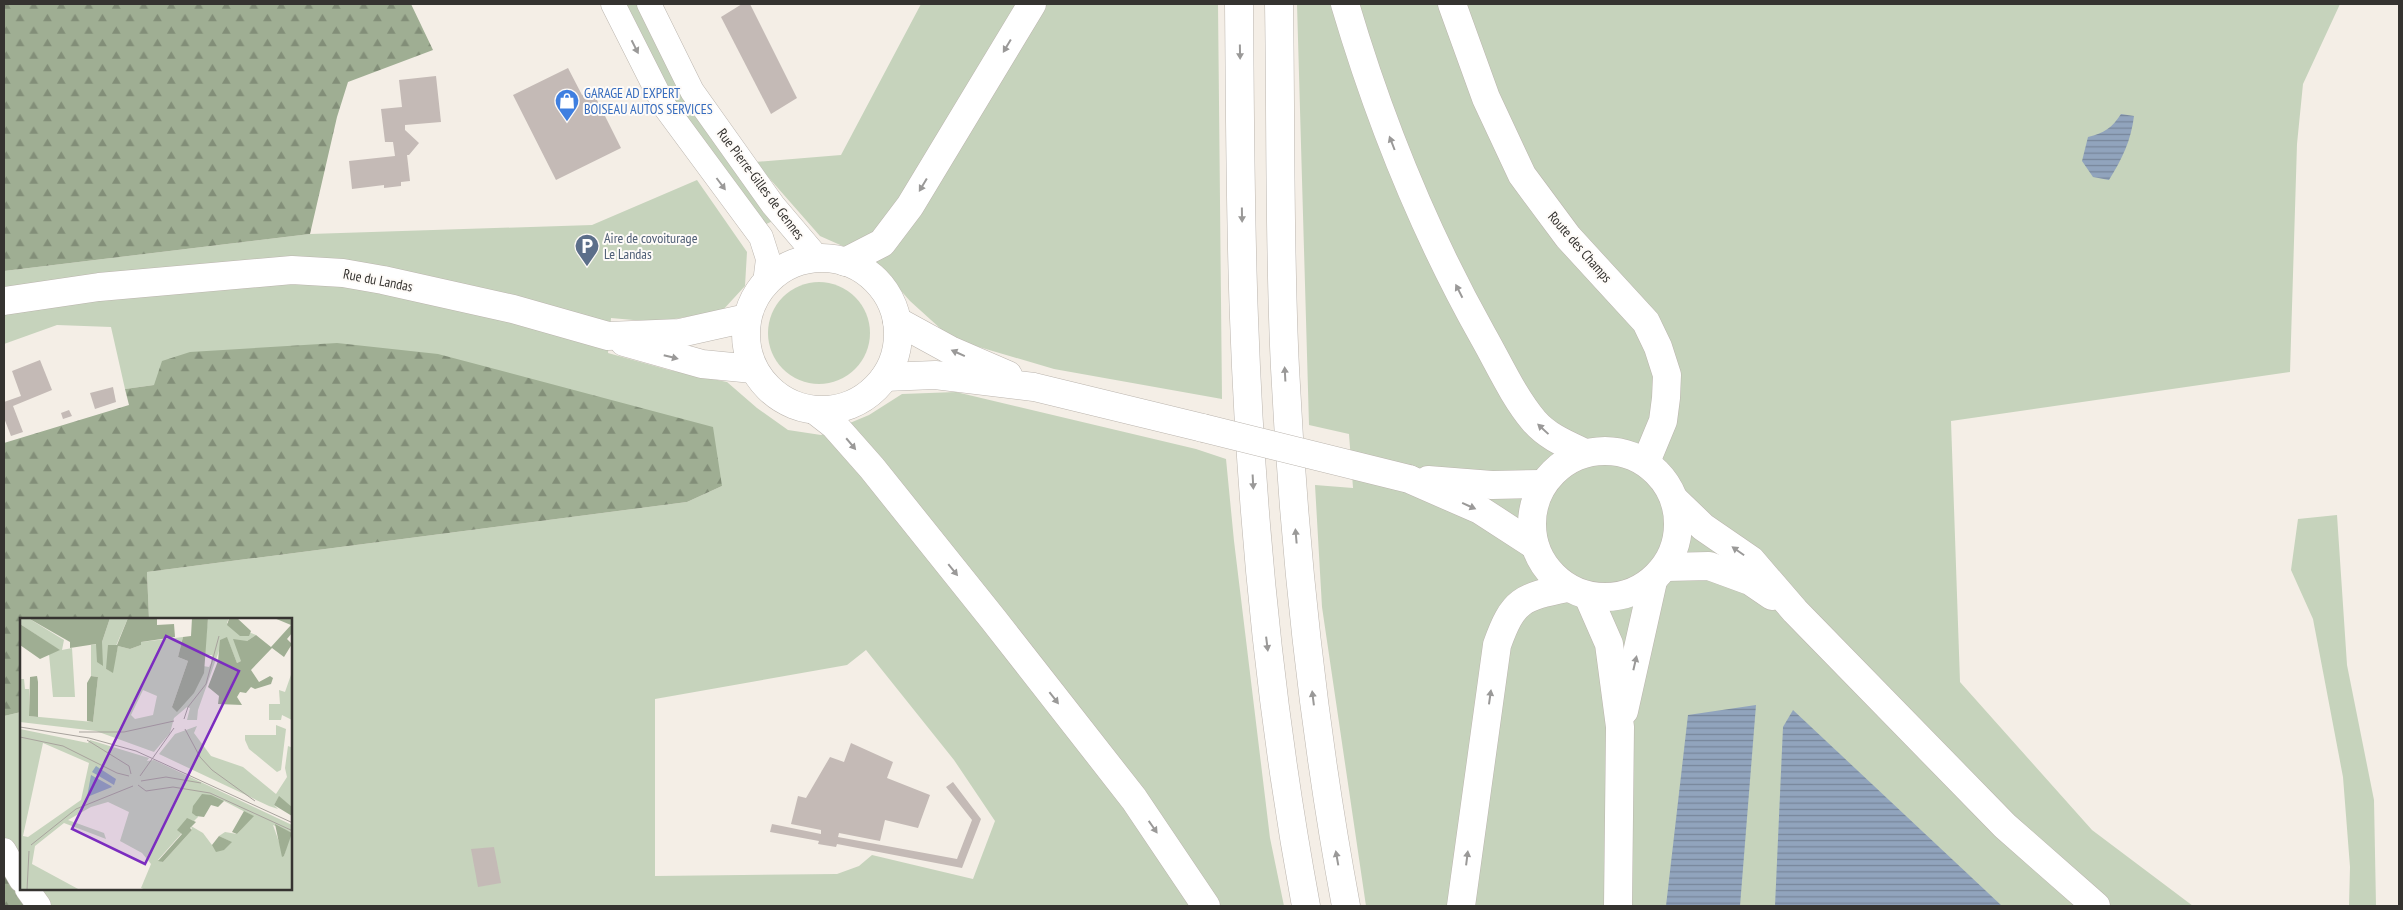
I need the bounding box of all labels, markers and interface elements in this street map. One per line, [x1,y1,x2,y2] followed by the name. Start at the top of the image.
[1002,39,1011,52] one-way arrow
[631,40,639,55] one-way arrow
[1236,45,1244,61] one-way arrow
[584,84,713,118] place label: GARAGE AD EXPERT BOISEAU AUTOS SERVICES
[554,88,580,122] shop icon: GARAGE AD EXPERT BOISEAU AUTOS SERVICES
[713,125,809,243] street label: Rue Pierre-Gilles de Gennes
[1388,135,1396,150] one-way arrow
[716,178,726,191] one-way arrow
[918,178,927,191] one-way arrow
[1238,207,1246,223] one-way arrow
[1544,208,1616,286] street label: Route des Champs
[604,229,698,263] place label: Aire de covoiturage Le Landas
[574,233,600,267] parking icon: Aire de covoiturage Le Landas
[342,264,415,296] street label: Rue du Landas
[1455,283,1463,298] one-way arrow
[951,349,965,357] one-way arrow
[664,353,679,361] one-way arrow
[1281,366,1289,382] one-way arrow
[1537,423,1549,435] one-way arrow
[845,438,856,450] one-way arrow
[1250,474,1258,490] one-way arrow
[1462,502,1476,510] one-way arrow
[1292,528,1300,544] one-way arrow
[1731,546,1745,556] one-way arrow
[948,563,959,576] one-way arrow
[20,618,292,890] inset map
[1263,636,1271,652] one-way arrow
[1631,655,1639,670] one-way arrow
[1309,689,1317,705] one-way arrow
[1486,689,1494,705] one-way arrow
[1049,691,1059,705] one-way arrow
[1148,820,1158,833] one-way arrow
[1333,850,1341,866] one-way arrow
[1463,850,1471,866] one-way arrow

